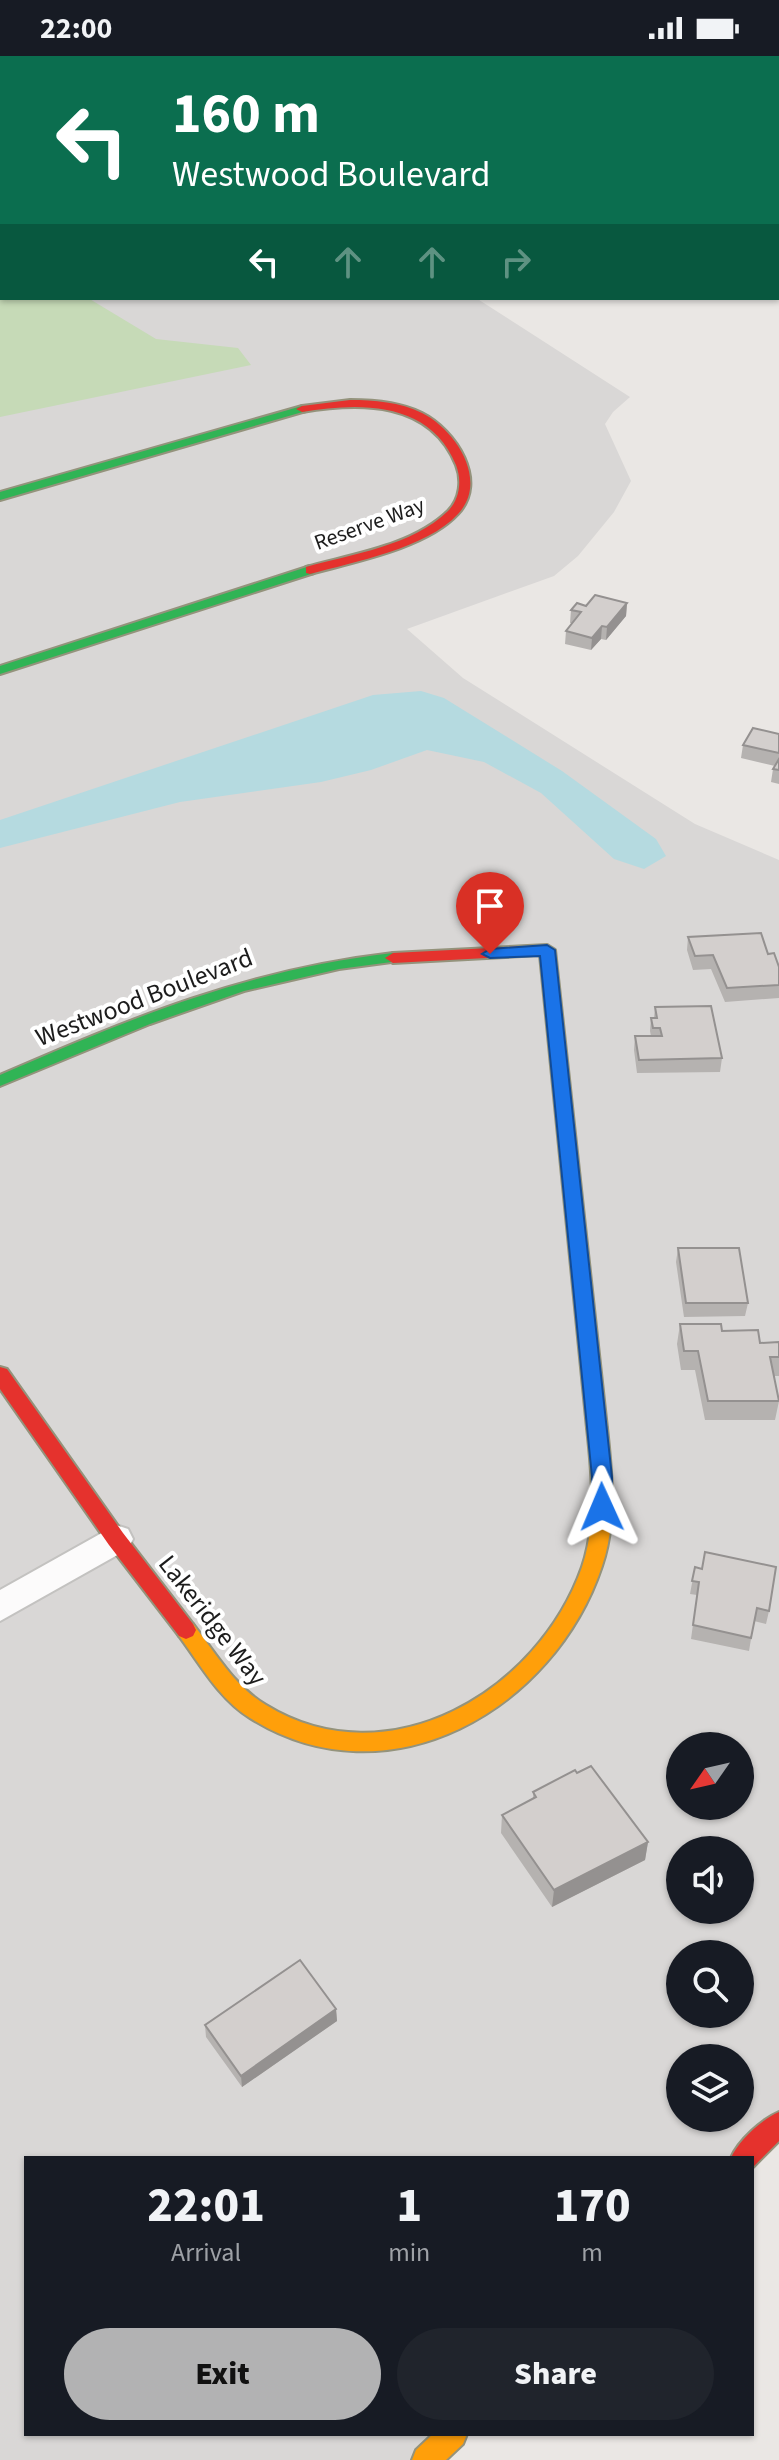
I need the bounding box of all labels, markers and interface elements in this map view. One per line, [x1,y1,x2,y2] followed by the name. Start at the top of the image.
[40,7,112,50] text: 22:00
[172,75,320,154] text: 160 m
[40,88,144,192] icon: left
[172,149,490,200] text: Westwood Boulevard
[242,240,286,284] icon: left
[326,240,370,284] icon: ahead
[410,240,454,284] icon: ahead
[494,240,538,284] icon: right
[310,489,430,559] street label: Reserve Way
[456,872,524,954] pin
[468,884,512,928] icon: arrive
[30,939,258,1056] street label: Westwood Boulevard
[560,1465,644,1549] position arrow
[150,1547,276,1694] street label: Lakeridge Way
[666,1732,754,1820] north arrow
[666,1732,754,2132] map controls
[666,1836,754,1924] button: sound
[666,1940,754,2028] button: search
[666,2044,754,2132] button: layers
[147,2172,265,2240] text: 22:01
[396,2172,422,2240] text: 1
[554,2172,631,2240] text: 170
[171,2234,241,2271] text: Arrival
[388,2234,430,2271] text: min
[581,2234,603,2271] text: m
[64,2328,381,2420] button: Exit
[397,2328,714,2420] button: Share

